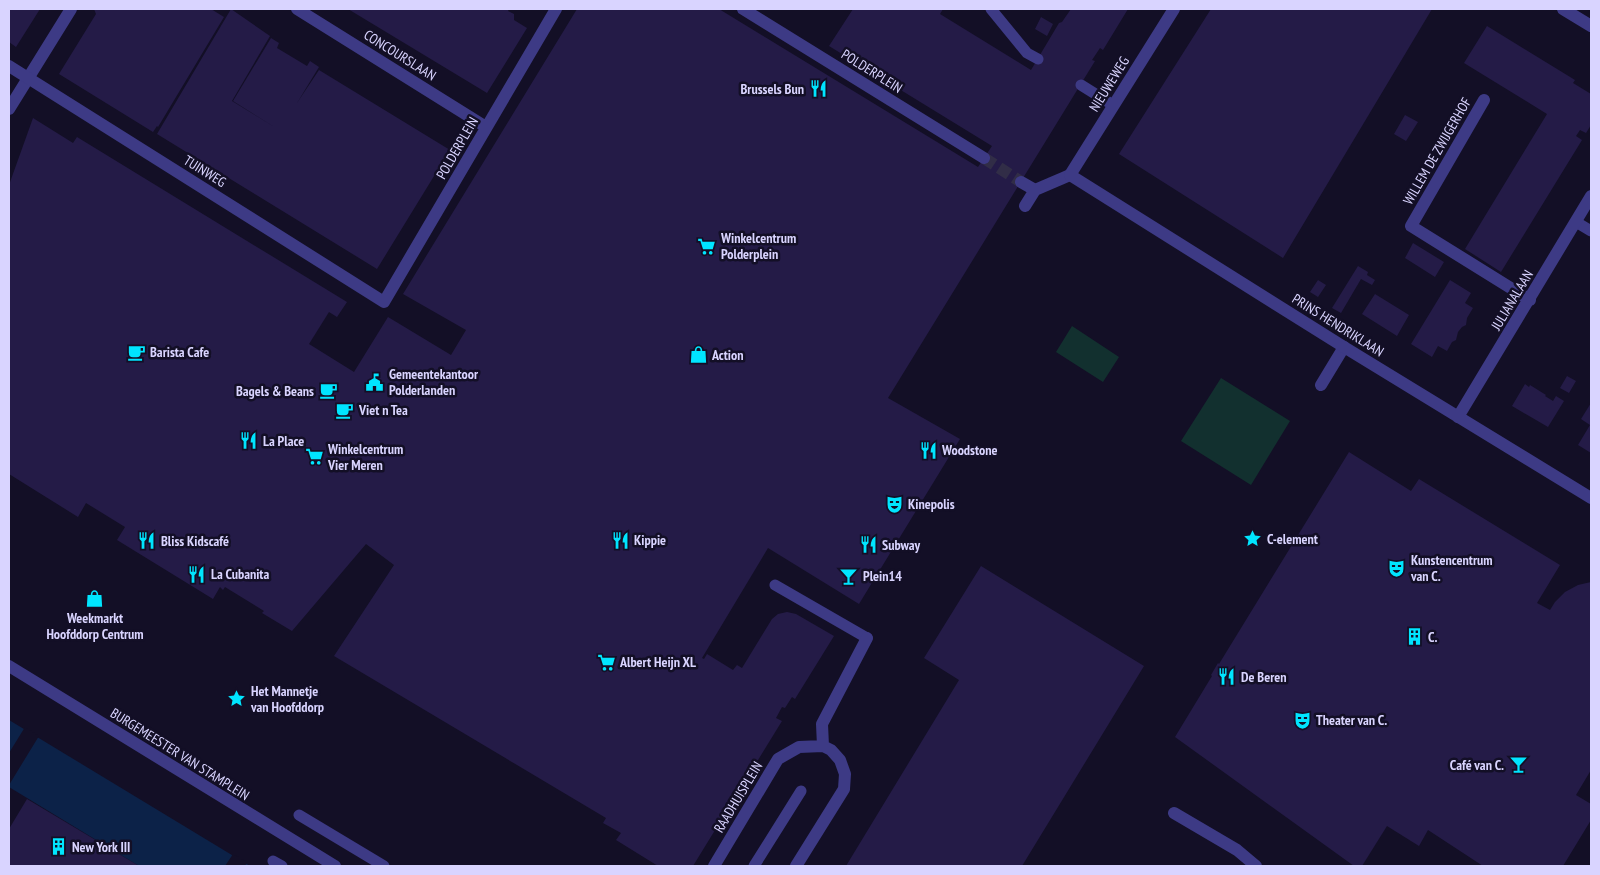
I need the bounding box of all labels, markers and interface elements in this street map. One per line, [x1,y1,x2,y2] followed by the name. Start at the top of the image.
[361,26,439,84] street label: CONCOURSLAAN
[838,45,906,97] street label: POLDERPLEIN
[1085,53,1133,115] street label: NIEUWEWEG
[808,79,828,99] restaurant icon: Brussels Bun
[740,80,804,98] place label: Brussels Bun
[1399,94,1475,208] street label: WILLEM DE ZWIJGERHOF
[432,114,482,182] street label: POLDERPLEIN
[180,151,230,191] street label: TUINWEG
[720,229,796,263] place label: Winkelcentrum Polderplein
[697,236,717,256] supermarket icon: Winkelcentrum Polderplein
[1486,267,1537,334] street label: JULIANALAAN
[1289,290,1387,360] street label: PRINS HENDRIKLAAN
[126,342,146,362] cafe icon: Barista Cafe
[150,343,209,361] place label: Barista Cafe
[688,345,708,365] shop icon: Action
[711,346,743,364] place label: Action
[389,365,479,399] place label: Gemeentekantoor Polderlanden
[365,372,385,392] public building icon: Gemeentekantoor Polderlanden
[318,381,338,401] cafe icon: Bagels & Beans
[236,382,314,400] place label: Bagels & Beans
[335,400,355,420] cafe icon: Viet n Tea
[358,401,408,419] place label: Viet n Tea
[239,431,259,451] restaurant icon: La Place
[263,432,304,450] place label: La Place
[327,440,403,474] place label: Winkelcentrum Vier Meren
[918,440,938,460] restaurant icon: Woodstone
[941,441,998,459] place label: Woodstone
[304,447,324,467] supermarket icon: Winkelcentrum Vier Meren
[884,494,904,514] theatre icon: Kinepolis
[908,495,955,513] place label: Kinepolis
[1243,529,1263,549] place icon: C-element
[610,530,630,550] restaurant icon: Kippie
[1267,530,1318,548] place label: C-element
[137,531,157,551] restaurant icon: Bliss Kidscafé
[634,531,666,549] place label: Kippie
[161,532,229,550] place label: Bliss Kidscafé
[858,535,878,555] restaurant icon: Subway
[882,536,921,554] place label: Subway
[1410,551,1493,585] place label: Kunstencentrum van C.
[1387,558,1407,578] theatre icon: Kunstencentrum van C.
[187,564,207,584] restaurant icon: La Cubanita
[211,565,269,583] place label: La Cubanita
[839,566,859,586] bar icon: Plein14
[863,567,902,585] place label: Plein14
[85,588,105,608] shop icon: Weekmarkt Hoofddorp Centrum
[46,609,144,643] place label: Weekmarkt Hoofddorp Centrum
[1404,627,1424,647] building icon: C.
[1428,628,1437,646] place label: C.
[596,652,616,672] supermarket icon: Albert Heijn XL
[619,653,696,671] place label: Albert Heijn XL
[1217,667,1237,687] restaurant icon: De Beren
[1241,668,1287,686] place label: De Beren
[250,682,324,716] place label: Het Mannetje van Hoofddorp
[227,689,247,709] place icon: Het Mannetje van Hoofddorp
[107,704,253,804] street label: BURGEMEESTER VAN STAMPLEIN
[1292,710,1312,730] theatre icon: Theater van C.
[1316,711,1387,729] place label: Theater van C.
[1508,755,1528,775] bar icon: Café van C.
[1450,756,1504,774] place label: Café van C.
[710,758,766,836] street label: RAADHUISPLEIN
[48,837,68,857] building icon: New York III
[72,838,130,856] place label: New York III

